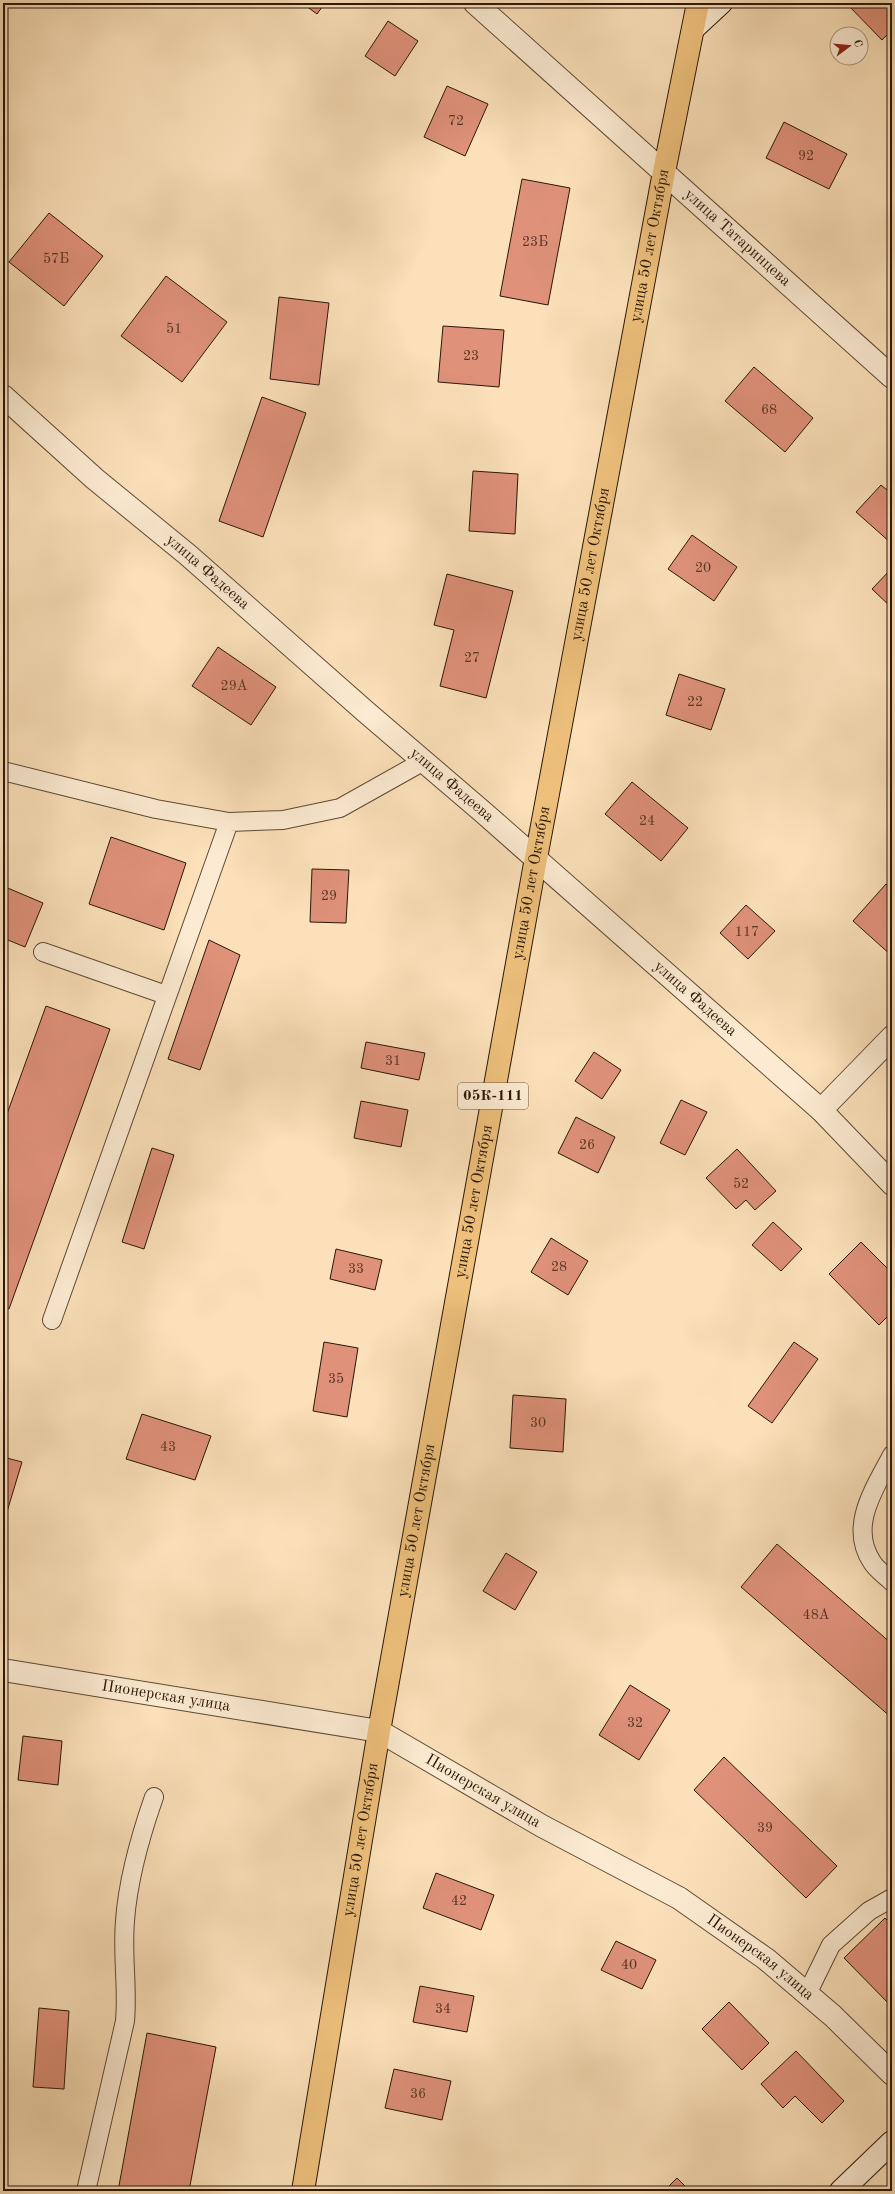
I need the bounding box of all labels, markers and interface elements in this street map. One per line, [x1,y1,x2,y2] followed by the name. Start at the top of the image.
[829,26,869,66] north arrow
[851,39,863,49] text: С
[448,114,464,128] house number: 72
[798,149,814,163] house number: 92
[628,168,672,324] street label: улица 50 лет Октября
[681,186,793,290] street label: улица Татаринцева
[522,235,548,249] house number: 23Б
[43,252,69,266] house number: 57Б
[166,322,182,336] house number: 51
[463,349,479,363] house number: 23
[761,403,777,417] house number: 68
[569,486,613,642] street label: улица 50 лет Октября
[162,532,252,613] street label: улица Фадеева
[695,561,711,575] house number: 20
[464,651,480,665] house number: 27
[221,679,248,693] house number: 29А
[687,695,703,709] house number: 22
[406,745,497,826] street label: улица Фадеева
[510,805,554,961] street label: улица 50 лет Октября
[639,814,655,828] house number: 24
[321,889,337,903] house number: 29
[735,925,759,939] house number: 117
[650,958,740,1040] street label: улица Фадеева
[385,1054,401,1068] house number: 31
[458,1083,528,1109] road number: 05К-111
[453,1124,496,1280] street label: улица 50 лет Октября
[579,1138,595,1152] house number: 26
[733,1177,749,1191] house number: 52
[551,1260,567,1274] house number: 28
[348,1262,364,1276] house number: 33
[328,1372,344,1386] house number: 35
[530,1416,546,1430] house number: 30
[160,1440,176,1454] house number: 43
[395,1443,438,1599] street label: улица 50 лет Октября
[803,1608,830,1622] house number: 48А
[100,1678,232,1715] street label: Пионерская улица
[627,1716,643,1730] house number: 32
[422,1752,543,1831] street label: Пионерская улица
[340,1762,382,1918] street label: улица 50 лет Октября
[757,1821,773,1835] house number: 39
[451,1894,467,1908] house number: 42
[703,1912,817,2004] street label: Пионерская улица
[621,1958,637,1972] house number: 40
[435,2002,451,2016] house number: 34
[410,2087,426,2101] house number: 36

